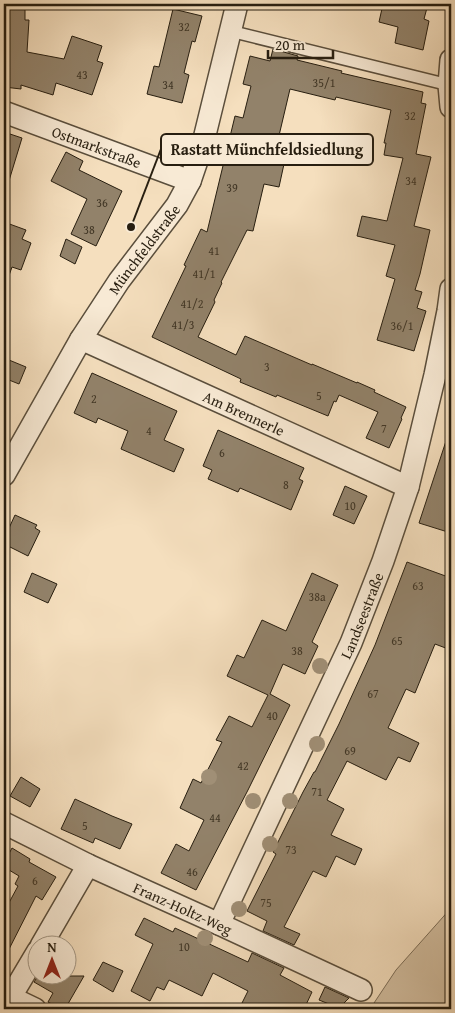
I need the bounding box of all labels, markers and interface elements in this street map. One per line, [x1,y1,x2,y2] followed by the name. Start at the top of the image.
[178,18,190,35] house number: 32
[268,28,332,60] scale bar
[275,34,306,55] text: 20 m
[76,66,88,83] house number: 43
[313,74,336,91] house number: 35/1
[162,76,174,93] house number: 34
[404,107,416,124] house number: 32
[49,120,144,173] street label: Ostmarkstraße
[161,134,373,165] callout: Rastatt Münchfeldsiedlung
[171,137,364,161] text: Rastatt Münchfeldsiedlung
[405,172,417,189] house number: 34
[226,179,238,196] house number: 39
[96,194,108,211] house number: 36
[103,200,185,298] street label: Münchfeldstraße
[83,221,95,238] house number: 38
[208,242,220,259] house number: 41
[193,265,216,282] house number: 41/1
[181,295,204,312] house number: 41/2
[172,316,195,333] house number: 41/3
[391,317,414,334] house number: 36/1
[264,358,270,375] house number: 3
[200,385,288,440] street label: Am Brennerle
[316,387,322,404] house number: 5
[91,390,97,407] house number: 2
[381,420,387,437] house number: 7
[146,422,152,439] house number: 4
[219,444,225,461] house number: 6
[283,476,289,493] house number: 8
[344,497,356,514] house number: 10
[335,569,388,662] street label: Landseestraße
[412,577,424,594] house number: 63
[308,588,326,605] house number: 38a
[391,632,403,649] house number: 65
[291,642,303,659] house number: 38
[367,685,379,702] house number: 67
[266,707,278,724] house number: 40
[344,742,356,759] house number: 69
[237,757,249,774] house number: 42
[311,783,323,800] house number: 71
[209,809,221,826] house number: 44
[82,817,88,834] house number: 5
[285,841,297,858] house number: 73
[186,863,198,880] house number: 46
[32,872,38,889] house number: 6
[130,876,236,939] street label: Franz-Holtz-Weg
[260,894,272,911] house number: 75
[28,936,78,986] north arrow
[47,937,57,957] text: N
[178,938,190,955] house number: 10

